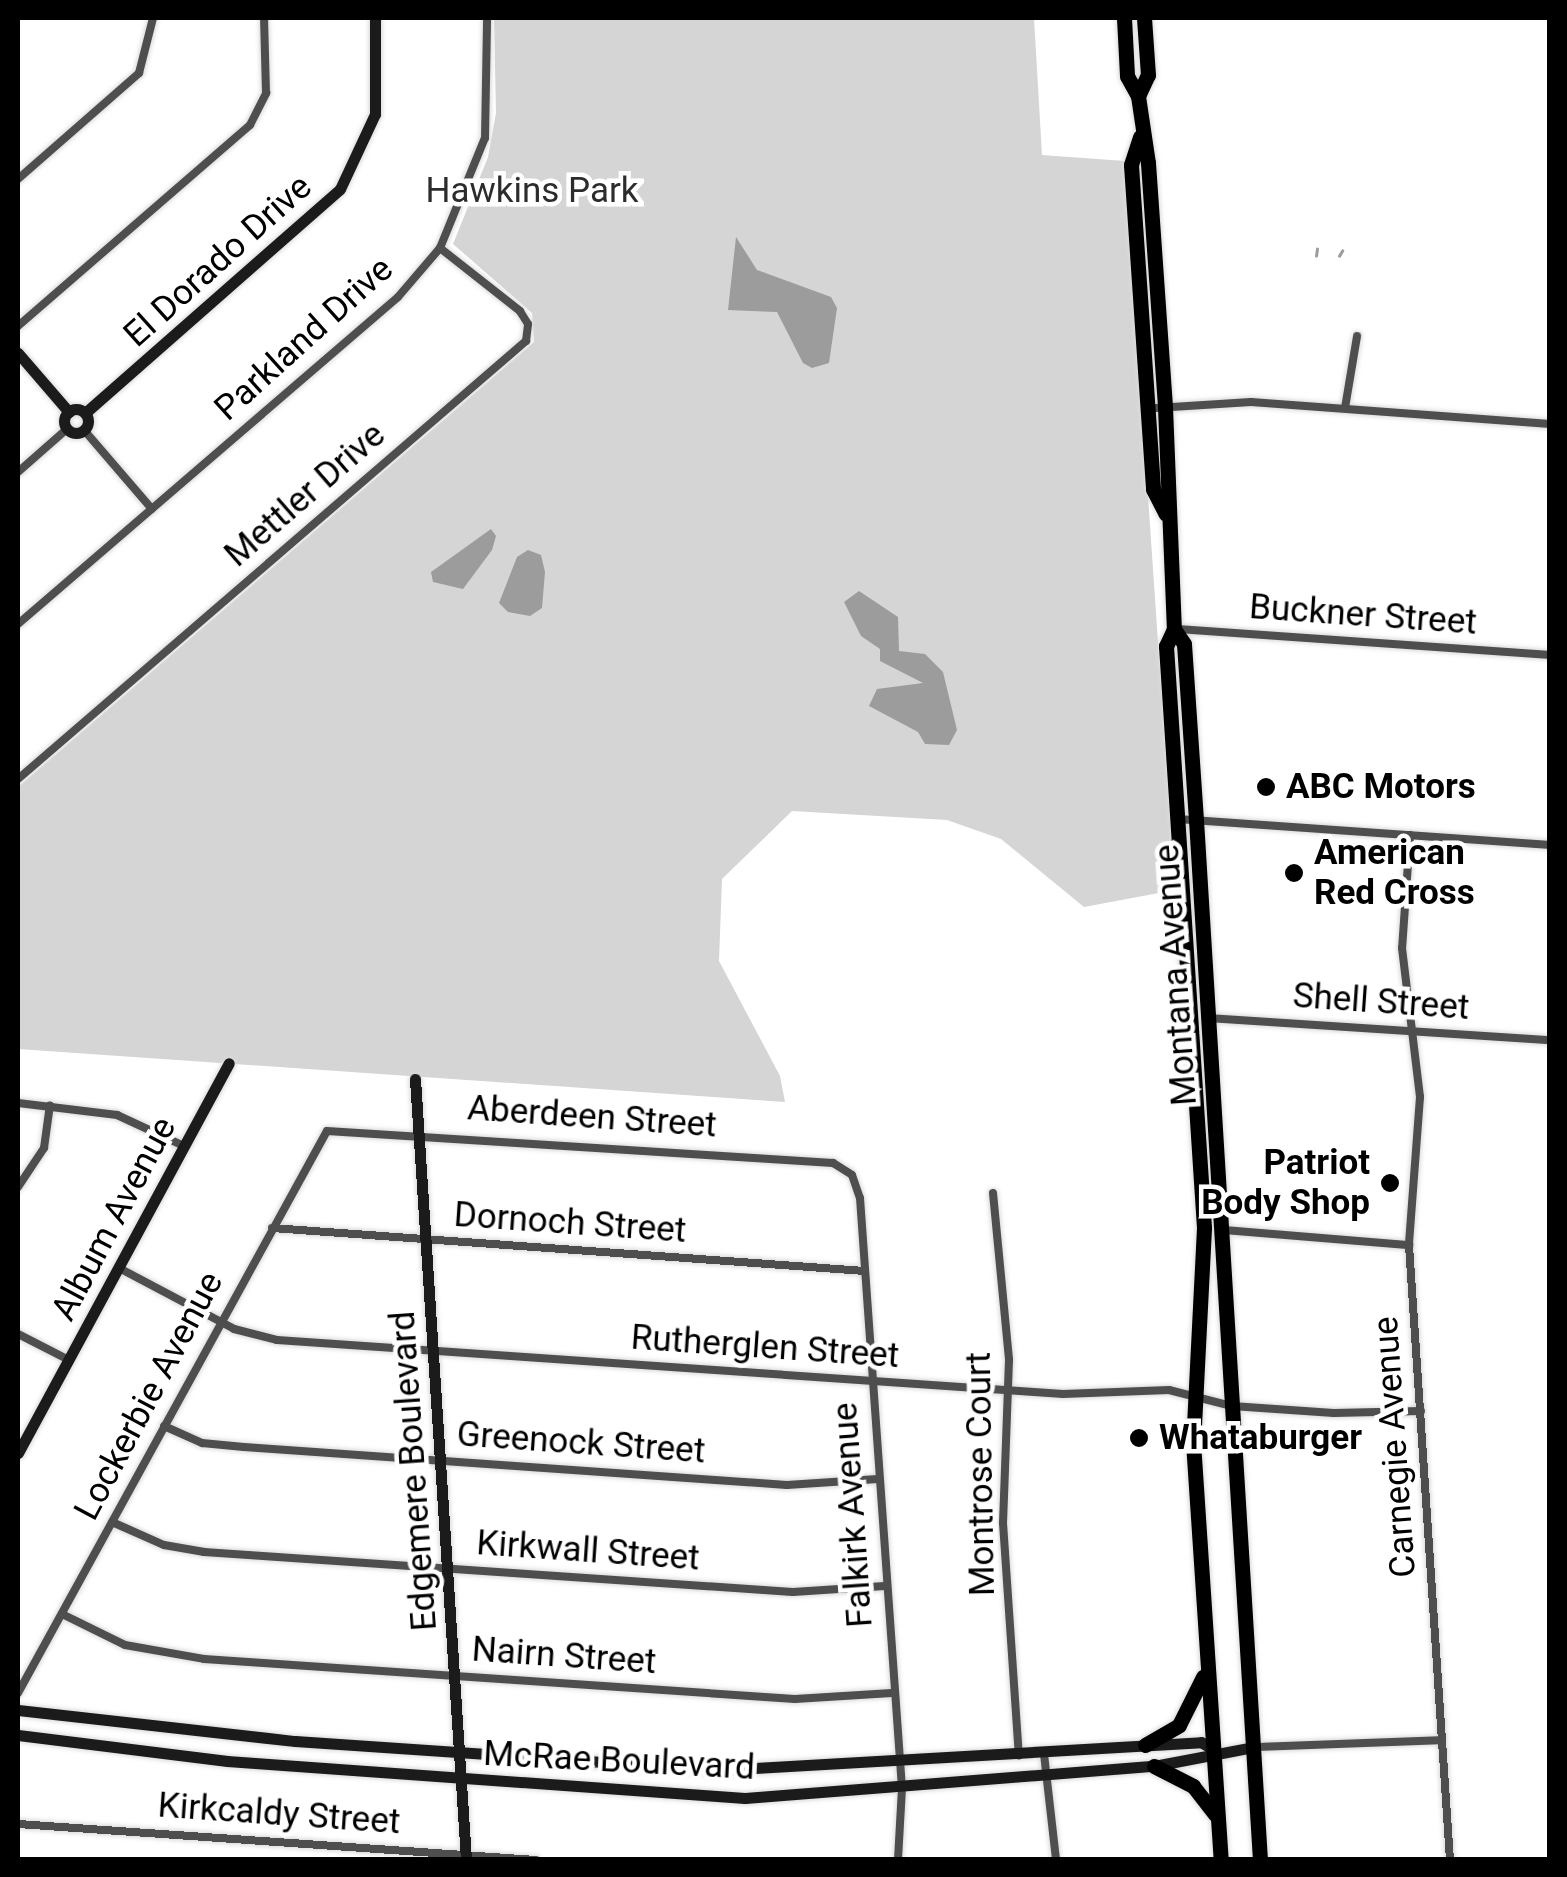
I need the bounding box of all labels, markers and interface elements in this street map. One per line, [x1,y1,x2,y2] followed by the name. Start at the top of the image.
[116,166,320,356] street label: El Dorado Drive
[425,170,639,212] park label: Hawkins Park
[207,248,401,430] street label: Parkland Drive
[216,414,394,576] street label: Mettler Drive
[1248,586,1478,644] street label: Buckner Street
[1286,766,1476,808] place label: ABC Motors
[1255,776,1277,798] marker: ABC Motors
[1314,832,1475,914] place label: American Red Cross
[1146,843,1206,1107] street label: Montana Avenue
[1283,862,1305,884] marker: American Red Cross
[1291,975,1471,1029] street label: Shell Street
[466,1087,718,1147] street label: Aberdeen Street
[43,1110,185,1328] street label: Album Avenue
[1201,1142,1370,1224] place label: Patriot Body Shop
[1379,1172,1401,1194] marker: Patriot Body Shop
[452,1194,688,1252] street label: Dornoch Street
[66,1265,232,1527] street label: Lockerbie Avenue
[382,1310,446,1632] street label: Edgemere Boulevard
[1365,1315,1425,1579] street label: Carnegie Avenue
[629,1317,901,1377] street label: Rutherglen Street
[958,1352,1004,1596] street label: Montrose Court
[824,1401,882,1629] street label: Falkirk Avenue
[455,1413,707,1473] street label: Greenock Street
[1159,1417,1362,1459] place label: Whataburger
[1128,1427,1150,1449] marker: Whataburger
[475,1522,701,1580] street label: Kirkwall Street
[470,1629,658,1683] street label: Nairn Street
[482,1733,756,1789] street label: McRae Boulevard
[156,1785,402,1843] street label: Kirkcaldy Street

